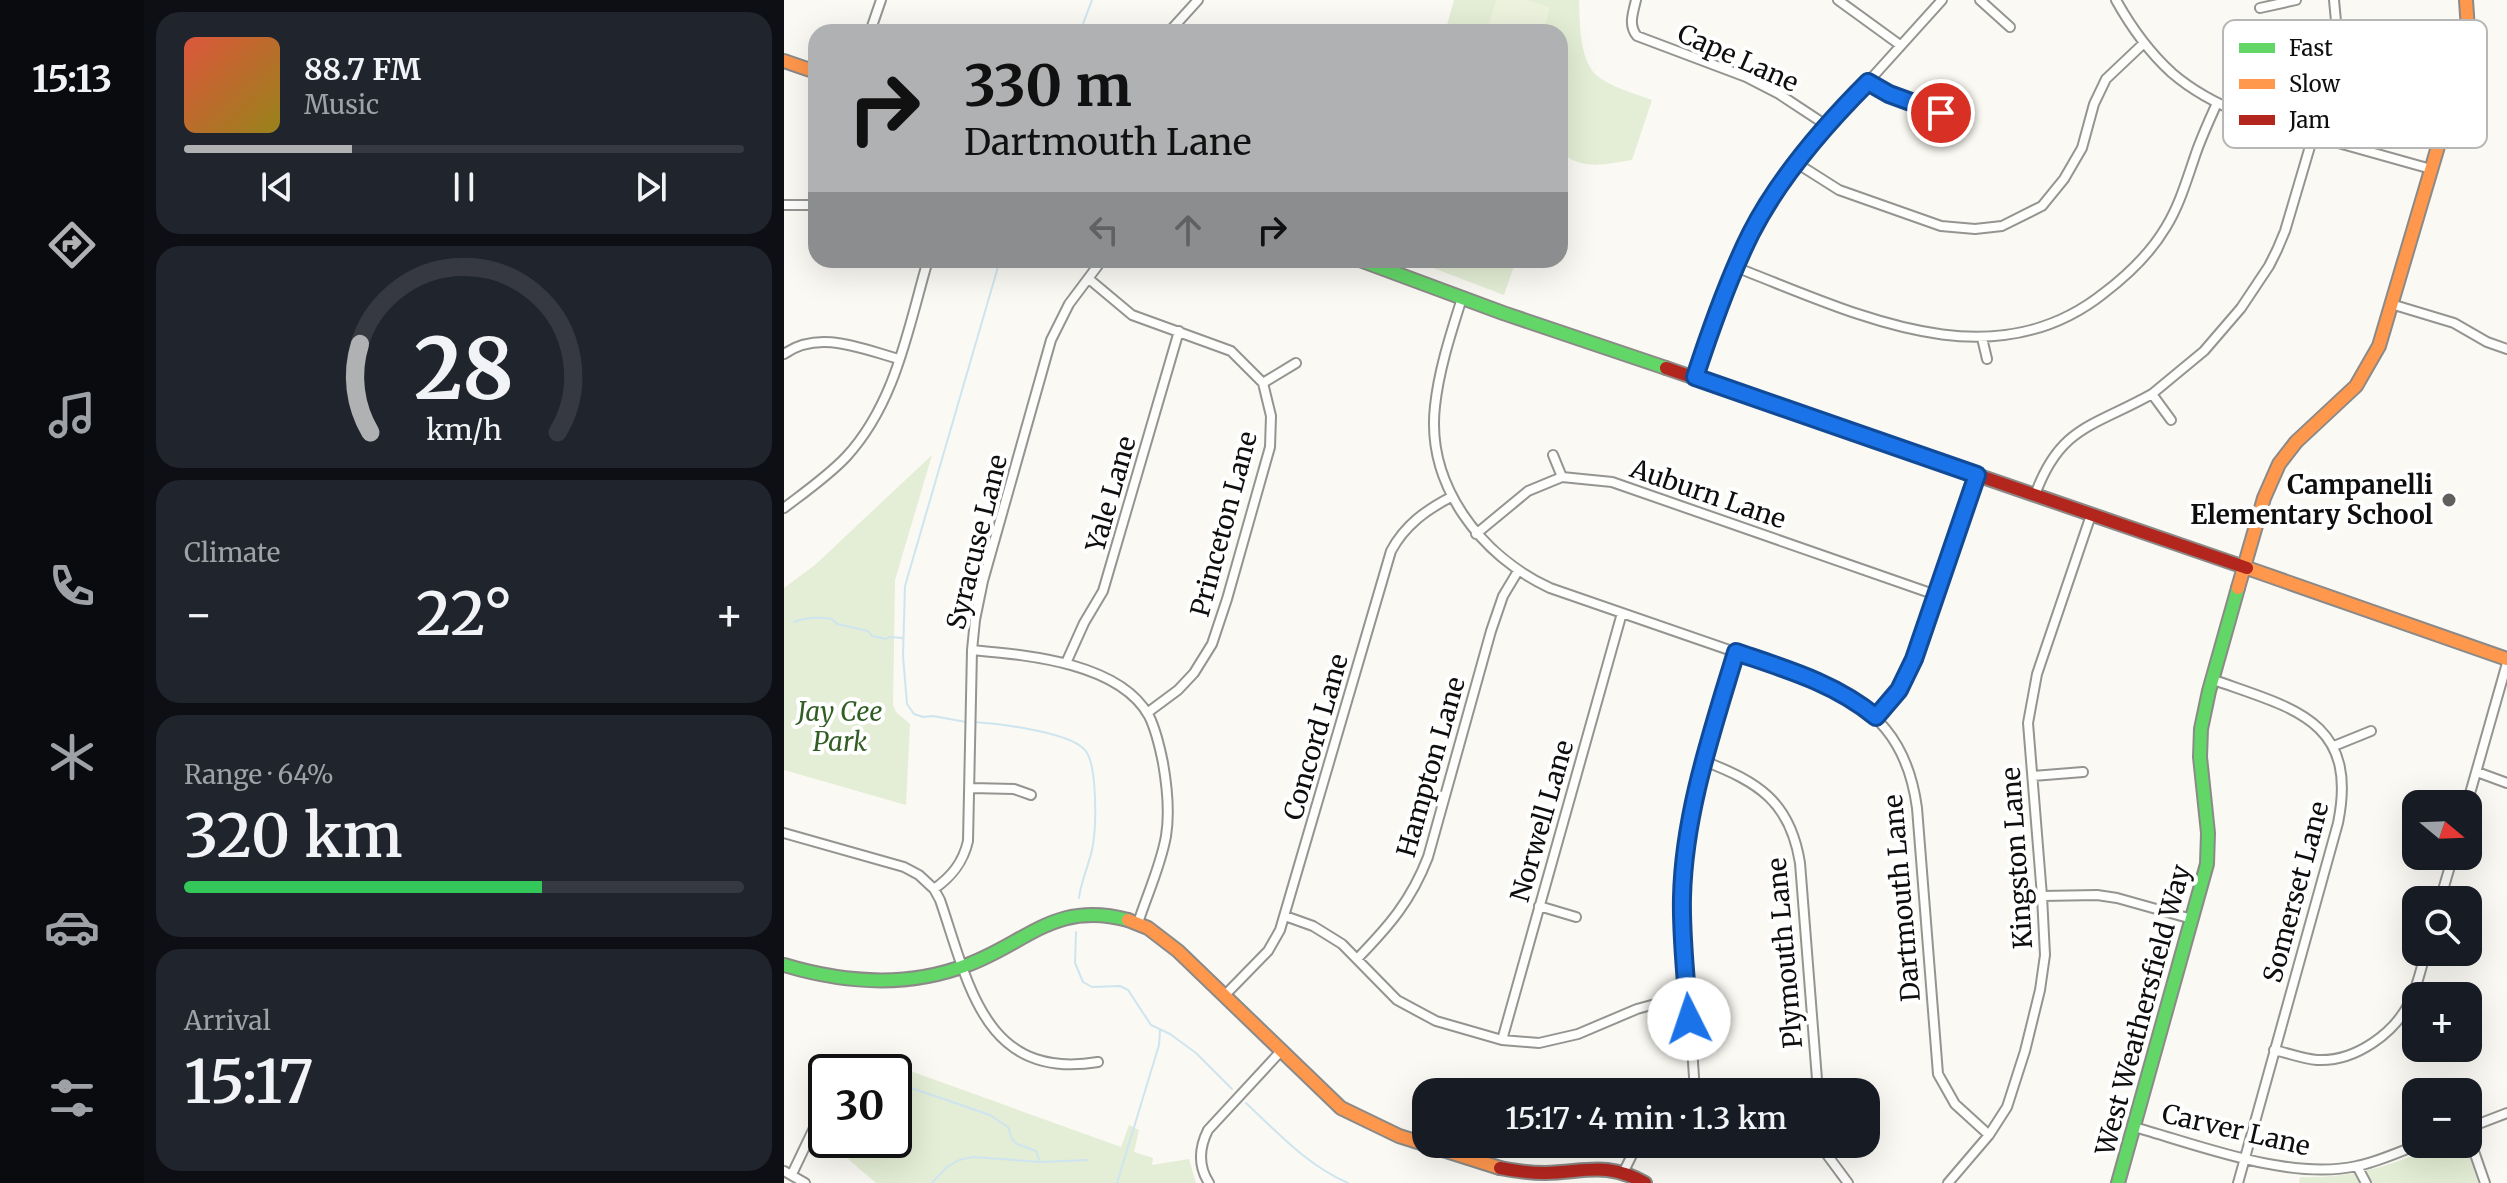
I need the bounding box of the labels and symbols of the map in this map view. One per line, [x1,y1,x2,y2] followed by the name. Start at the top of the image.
[1673,16,1804,99] street label: Cape Lane
[2223,20,2487,148] legend
[2289,34,2333,62] text: Fast
[2289,70,2340,98] text: Slow
[1907,79,1975,147] pin
[2288,106,2330,134] text: Jam
[1183,428,1264,620] street label: Princeton Lane
[1078,432,1143,556] street label: Yale Lane
[939,451,1014,633] street label: Syracuse Lane
[1625,451,1790,536] street label: Auburn Lane
[2190,468,2433,531] place label: Campanelli Elementary School
[2440,491,2458,509] marker: Campanelli Elementary School
[1276,650,1355,824] street label: Concord Lane
[1389,673,1472,861] street label: Hampton Lane
[794,695,883,758] park label: Jay Cee Park
[1503,736,1580,906] street label: Norwell Lane
[1994,766,2039,950] street label: Kingston Lane
[2402,790,2482,870] north arrow
[1876,793,1927,1003] street label: Dartmouth Lane
[2256,798,2336,986] street label: Somerset Lane
[1760,856,1809,1050] street label: Plymouth Lane
[2088,860,2197,1160] street label: West Weathersfield Way
[1647,977,1731,1061] position arrow
[808,1054,912,1158] speed limit sign: 30
[2159,1096,2313,1163] street label: Carver Lane

